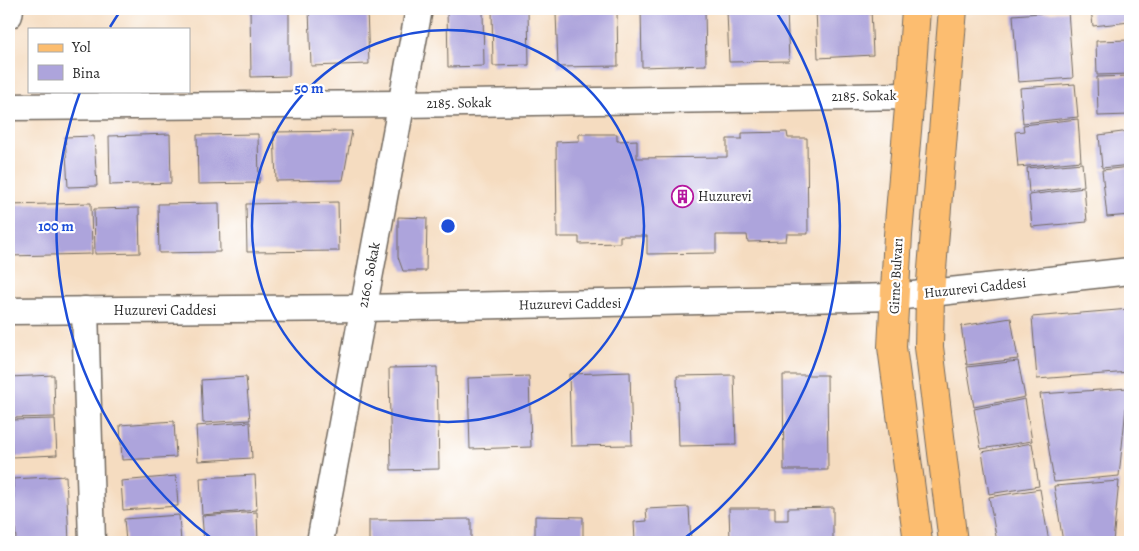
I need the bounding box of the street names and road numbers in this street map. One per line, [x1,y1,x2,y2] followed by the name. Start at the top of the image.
[831,86,897,106] street label: 2185. Sokak
[426,93,492,113] street label: 2185. Sokak
[885,237,907,315] street label: Girne Bulvarı
[353,241,385,309] street label: 2160. Sokak
[923,273,1027,303] street label: Huzurevi Caddesi
[518,294,622,314] street label: Huzurevi Caddesi
[114,301,216,320] street label: Huzurevi Caddesi

